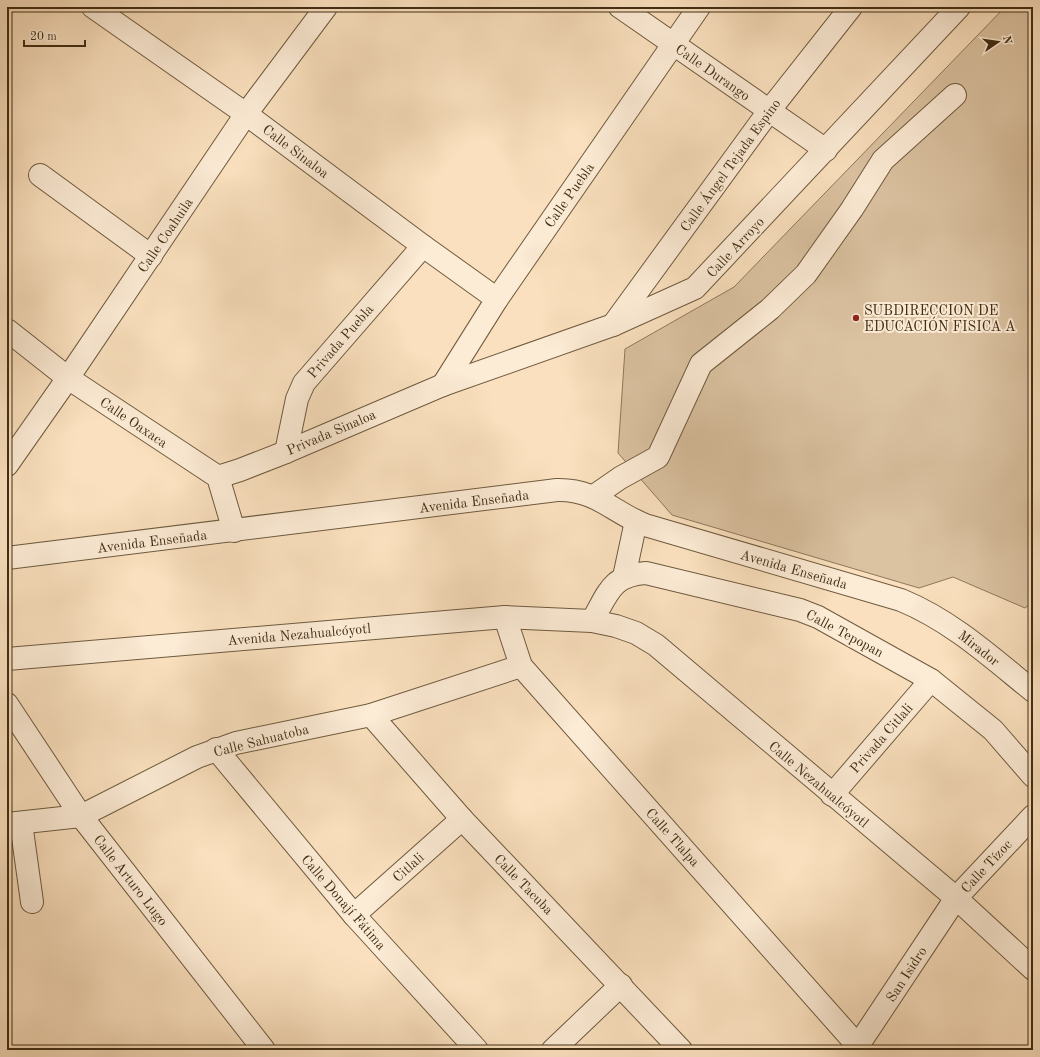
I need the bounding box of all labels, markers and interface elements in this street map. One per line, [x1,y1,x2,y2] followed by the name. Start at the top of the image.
[24,22,85,48] scale bar
[978,22,1018,62] north arrow
[30,31,57,43] text: 20 m
[1000,35,1013,46] text: N
[673,42,752,104] street label: Calle Durango
[676,95,784,235] street label: Calle Ángel Tejada Espino
[260,122,331,181] street label: Calle Sinaloa
[542,161,597,231] street label: Calle Puebla
[136,196,196,276] street label: Calle Coahuila
[704,215,767,281] street label: Calle Arroyo
[305,302,376,381] street label: Privada Puebla
[864,304,1016,334] place label: SUBDIRECCION DE EDUCACIÓN FISICA A
[851,313,861,323] marker: SUBDIRECCION DE EDUCACIÓN FISICA A
[97,395,170,451] street label: Calle Oaxaca
[285,408,378,458] street label: Privada Sinaloa
[418,488,530,516] street label: Avenida Enseñada
[96,528,208,556] street label: Avenida Enseñada
[738,548,849,592] street label: Avenida Enseñada
[803,608,886,660] street label: Calle Tepopan
[227,622,372,648] street label: Avenida Nezahualcóyotl
[955,628,1002,669] street label: Mirador
[848,701,916,776] street label: Privada Citlali
[212,722,310,760] street label: Calle Sahuatoba
[766,739,871,831] street label: Calle Nezahualcóyotl
[643,806,702,869] street label: Calle Tlalpa
[91,833,170,929] street label: Calle Arturo Lugo
[959,837,1015,896] street label: Calle Tízoc
[390,850,427,885] street label: Citlali
[298,852,388,953] street label: Calle Donají Fátima
[491,852,555,918] street label: Calle Tacuba
[884,945,930,1005] street label: San Isidro

